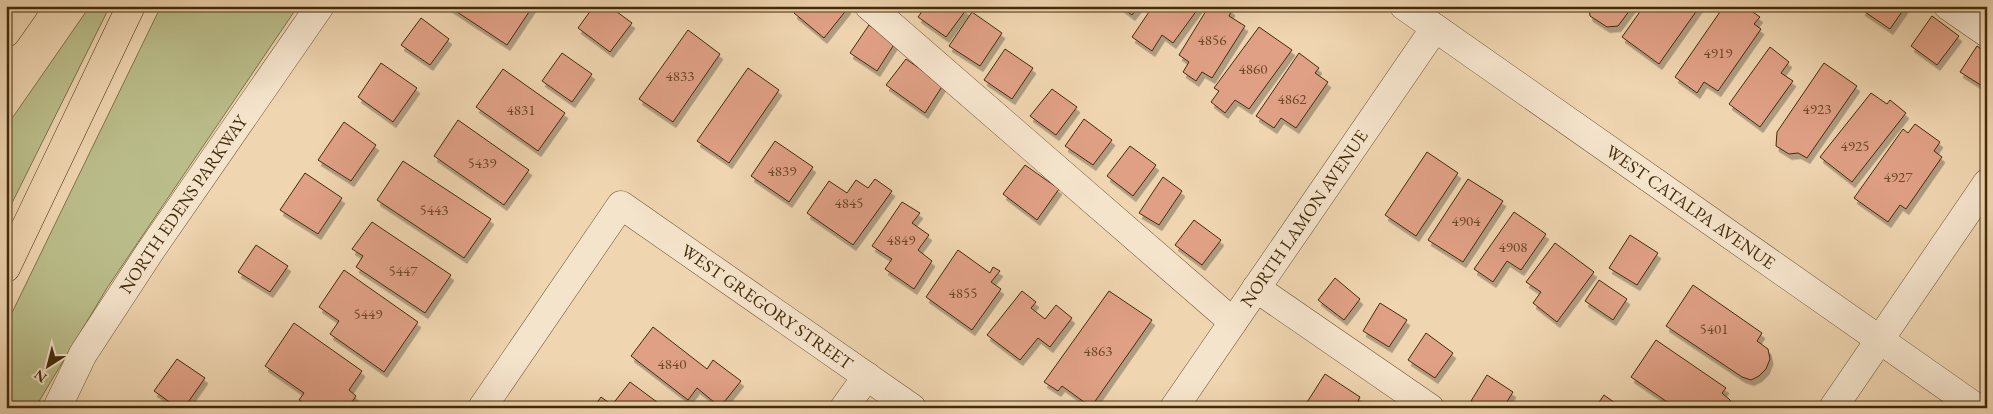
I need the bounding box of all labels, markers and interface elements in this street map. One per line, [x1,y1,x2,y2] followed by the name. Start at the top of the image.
[1198,30,1226,49] house number: 4856
[1704,43,1732,62] house number: 4919
[1239,59,1267,78] house number: 4860
[666,66,694,85] house number: 4833
[1278,89,1307,108] house number: 4862
[1803,99,1831,118] house number: 4923
[507,100,535,119] house number: 4831
[114,109,253,298] street label: NORTH EDENS PARKWAY
[1235,125,1373,311] street label: NORTH LAMON AVENUE
[1841,136,1869,155] house number: 4925
[1601,139,1780,274] street label: WEST CATALPA AVENUE
[468,153,496,172] house number: 5439
[768,161,796,180] house number: 4839
[1884,167,1913,186] house number: 4927
[835,193,863,212] house number: 4845
[420,200,448,219] house number: 5443
[1452,211,1481,230] house number: 4904
[887,230,915,249] house number: 4849
[1499,237,1527,256] house number: 4908
[677,238,859,375] street label: WEST GREGORY STREET
[389,261,418,280] house number: 5447
[949,283,977,302] house number: 4855
[354,304,382,323] house number: 5449
[1700,319,1728,338] house number: 5401
[1084,341,1112,360] house number: 4863
[22,342,72,392] north arrow
[658,354,686,373] house number: 4840
[30,366,50,387] text: N

